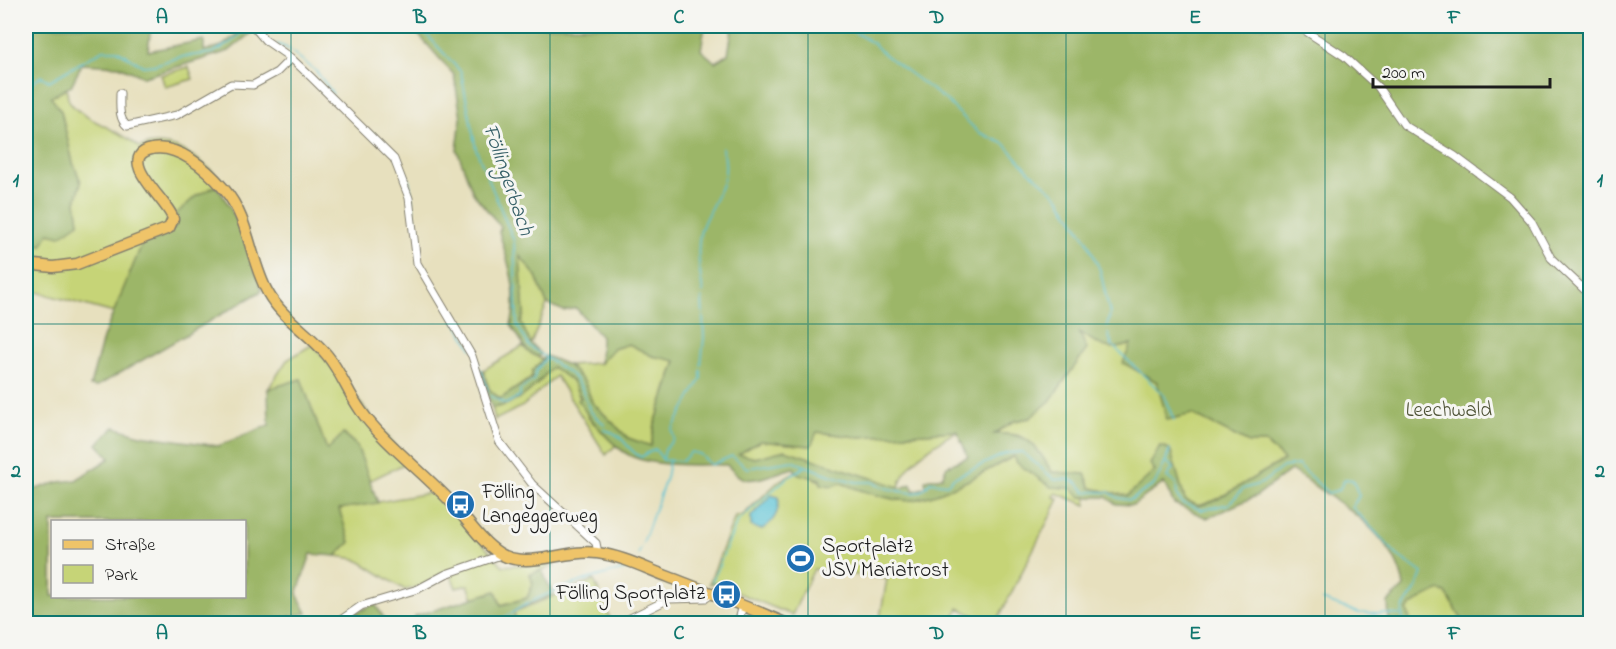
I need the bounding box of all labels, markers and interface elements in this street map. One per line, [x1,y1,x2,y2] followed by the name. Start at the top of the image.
[156,4,168,33] text: A
[412,4,427,33] text: B
[674,4,685,33] text: C
[929,4,944,33] text: D
[1189,4,1201,33] text: E
[1447,4,1461,33] text: F
[1373,51,1550,89] scale bar
[1382,61,1425,87] text: 200 m
[473,120,541,240] water label: Föllingerbach
[13,167,20,196] text: 1
[1597,167,1604,196] text: 1
[1406,396,1492,426] park label: Leechwald
[10,458,21,487] text: 2
[1594,458,1605,487] text: 2
[481,478,598,534] place label: Fölling Langeggerweg
[445,489,477,521] bus stop icon: Fölling Langeggerweg
[51,520,246,598] legend
[822,532,949,586] place label: Sportplatz JSV Mariatrost
[105,533,156,559] text: Straße
[785,543,817,575] sports icon: Sportplatz JSV Mariatrost
[105,563,138,589] text: Park
[710,578,742,610] bus stop icon: Fölling Sportplatz
[555,579,705,611] place label: Fölling Sportplatz
[156,620,168,649] text: A
[412,620,427,649] text: B
[674,620,685,649] text: C
[929,620,944,649] text: D
[1189,620,1201,649] text: E
[1447,620,1461,649] text: F

